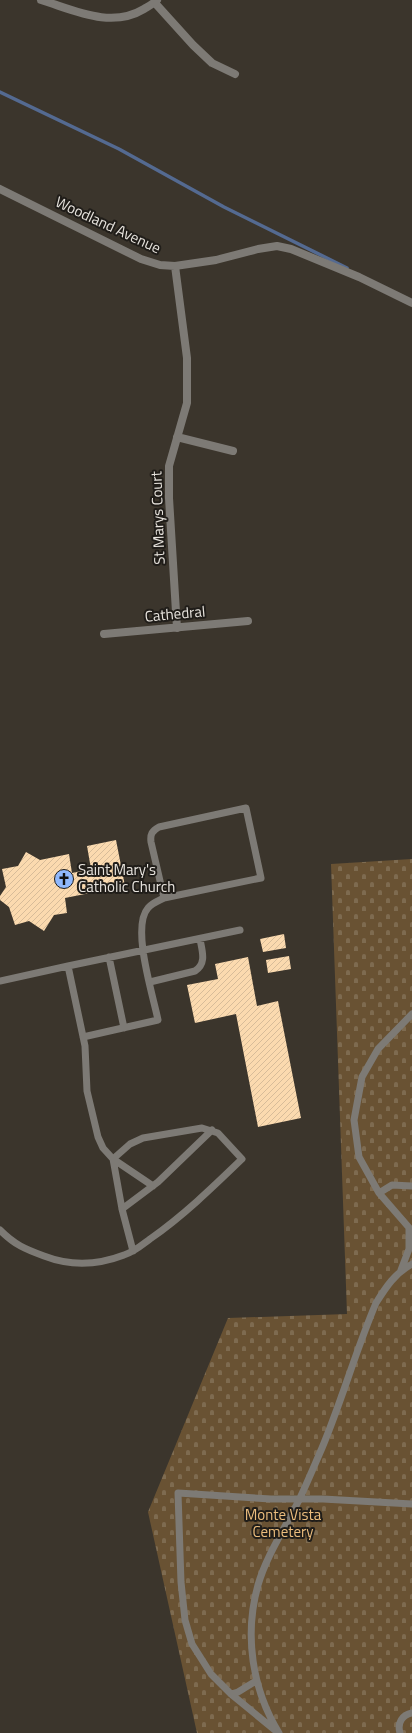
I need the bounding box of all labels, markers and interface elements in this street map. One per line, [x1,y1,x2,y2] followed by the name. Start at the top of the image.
[52,190,165,259] street label: Woodland Avenue
[144,470,171,565] street label: St Marys Court
[144,599,206,628] street label: Cathedral
[78,858,175,898] place label: Saint Mary's Catholic Church
[53,868,75,890] church icon: Saint Mary's Catholic Church
[245,1503,322,1543] park label: Monte Vista Cemetery

